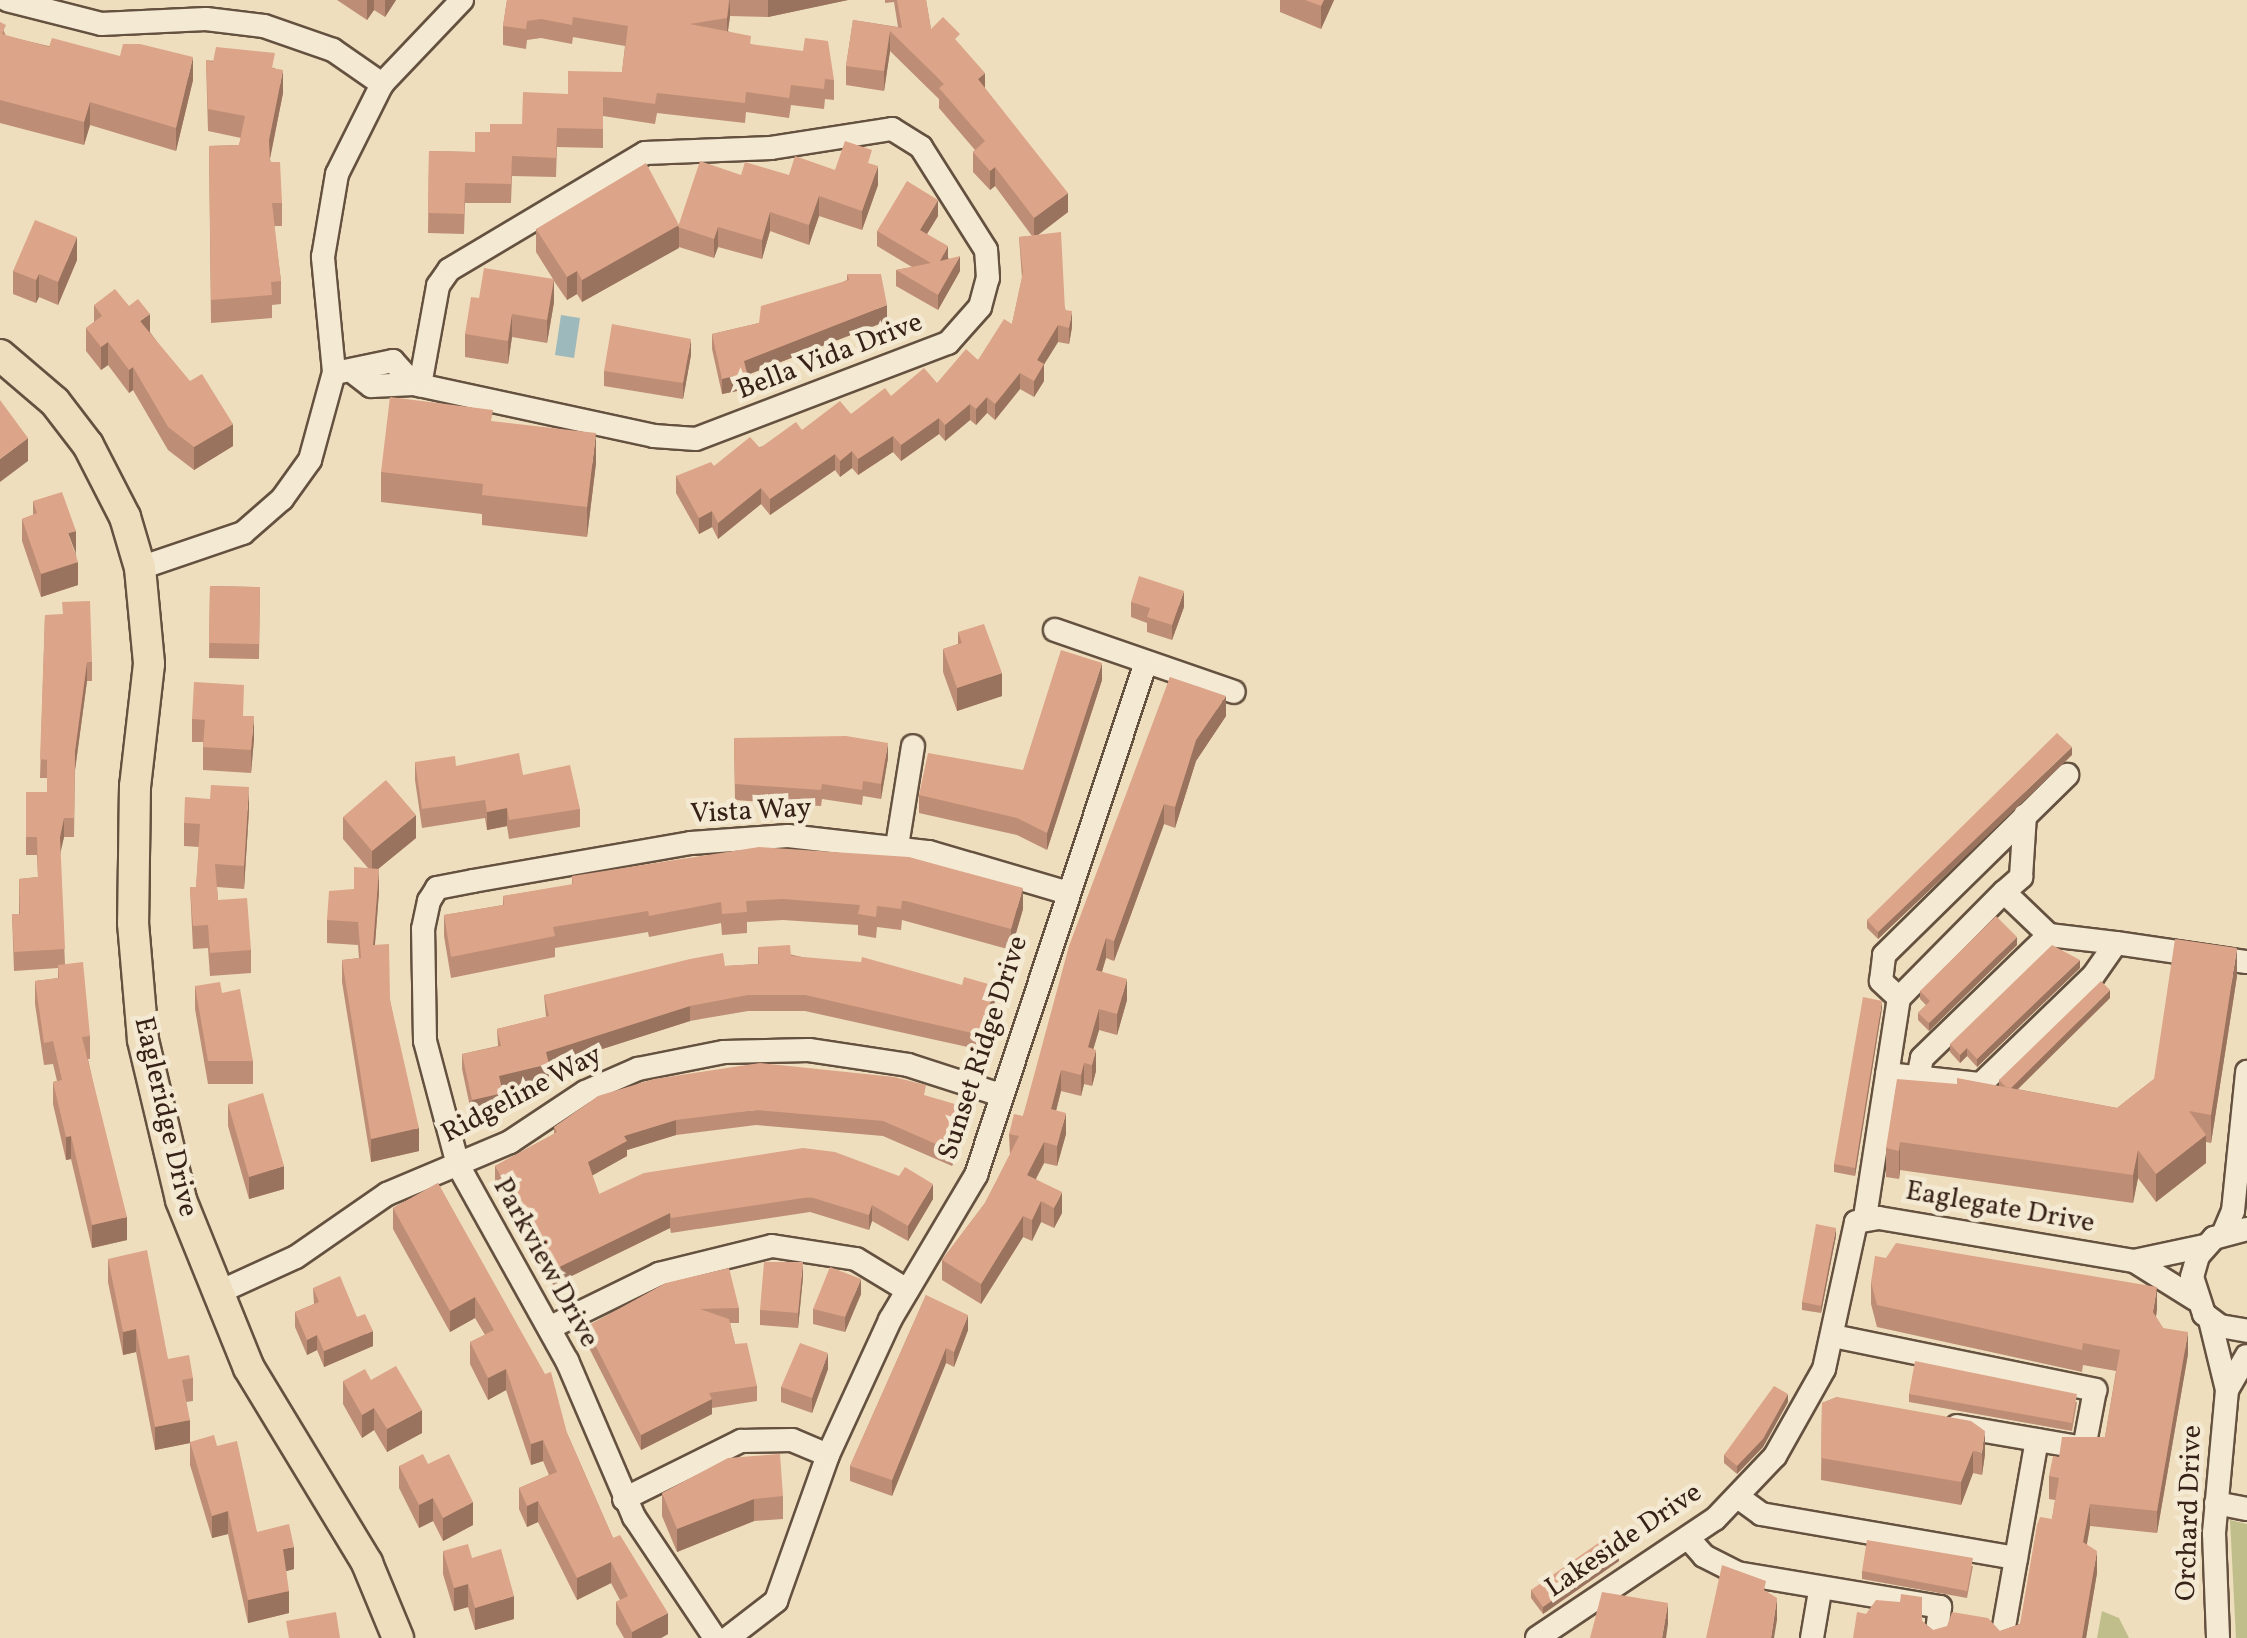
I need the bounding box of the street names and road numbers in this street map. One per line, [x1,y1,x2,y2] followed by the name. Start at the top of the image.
[732,306,928,408] street label: Bella Vida Drive
[689,792,813,832] street label: Vista Way
[932,932,1036,1164] street label: Sunset Ridge Drive
[126,1014,204,1220] street label: Eagleridge Drive
[436,1038,608,1152] street label: Ridgeline Way
[484,1172,606,1354] street label: Parkview Drive
[1903,1175,2097,1241] street label: Eaglegate Drive
[2170,1424,2210,1602] street label: Orchard Drive
[1539,1476,1709,1606] street label: Lakeside Drive

